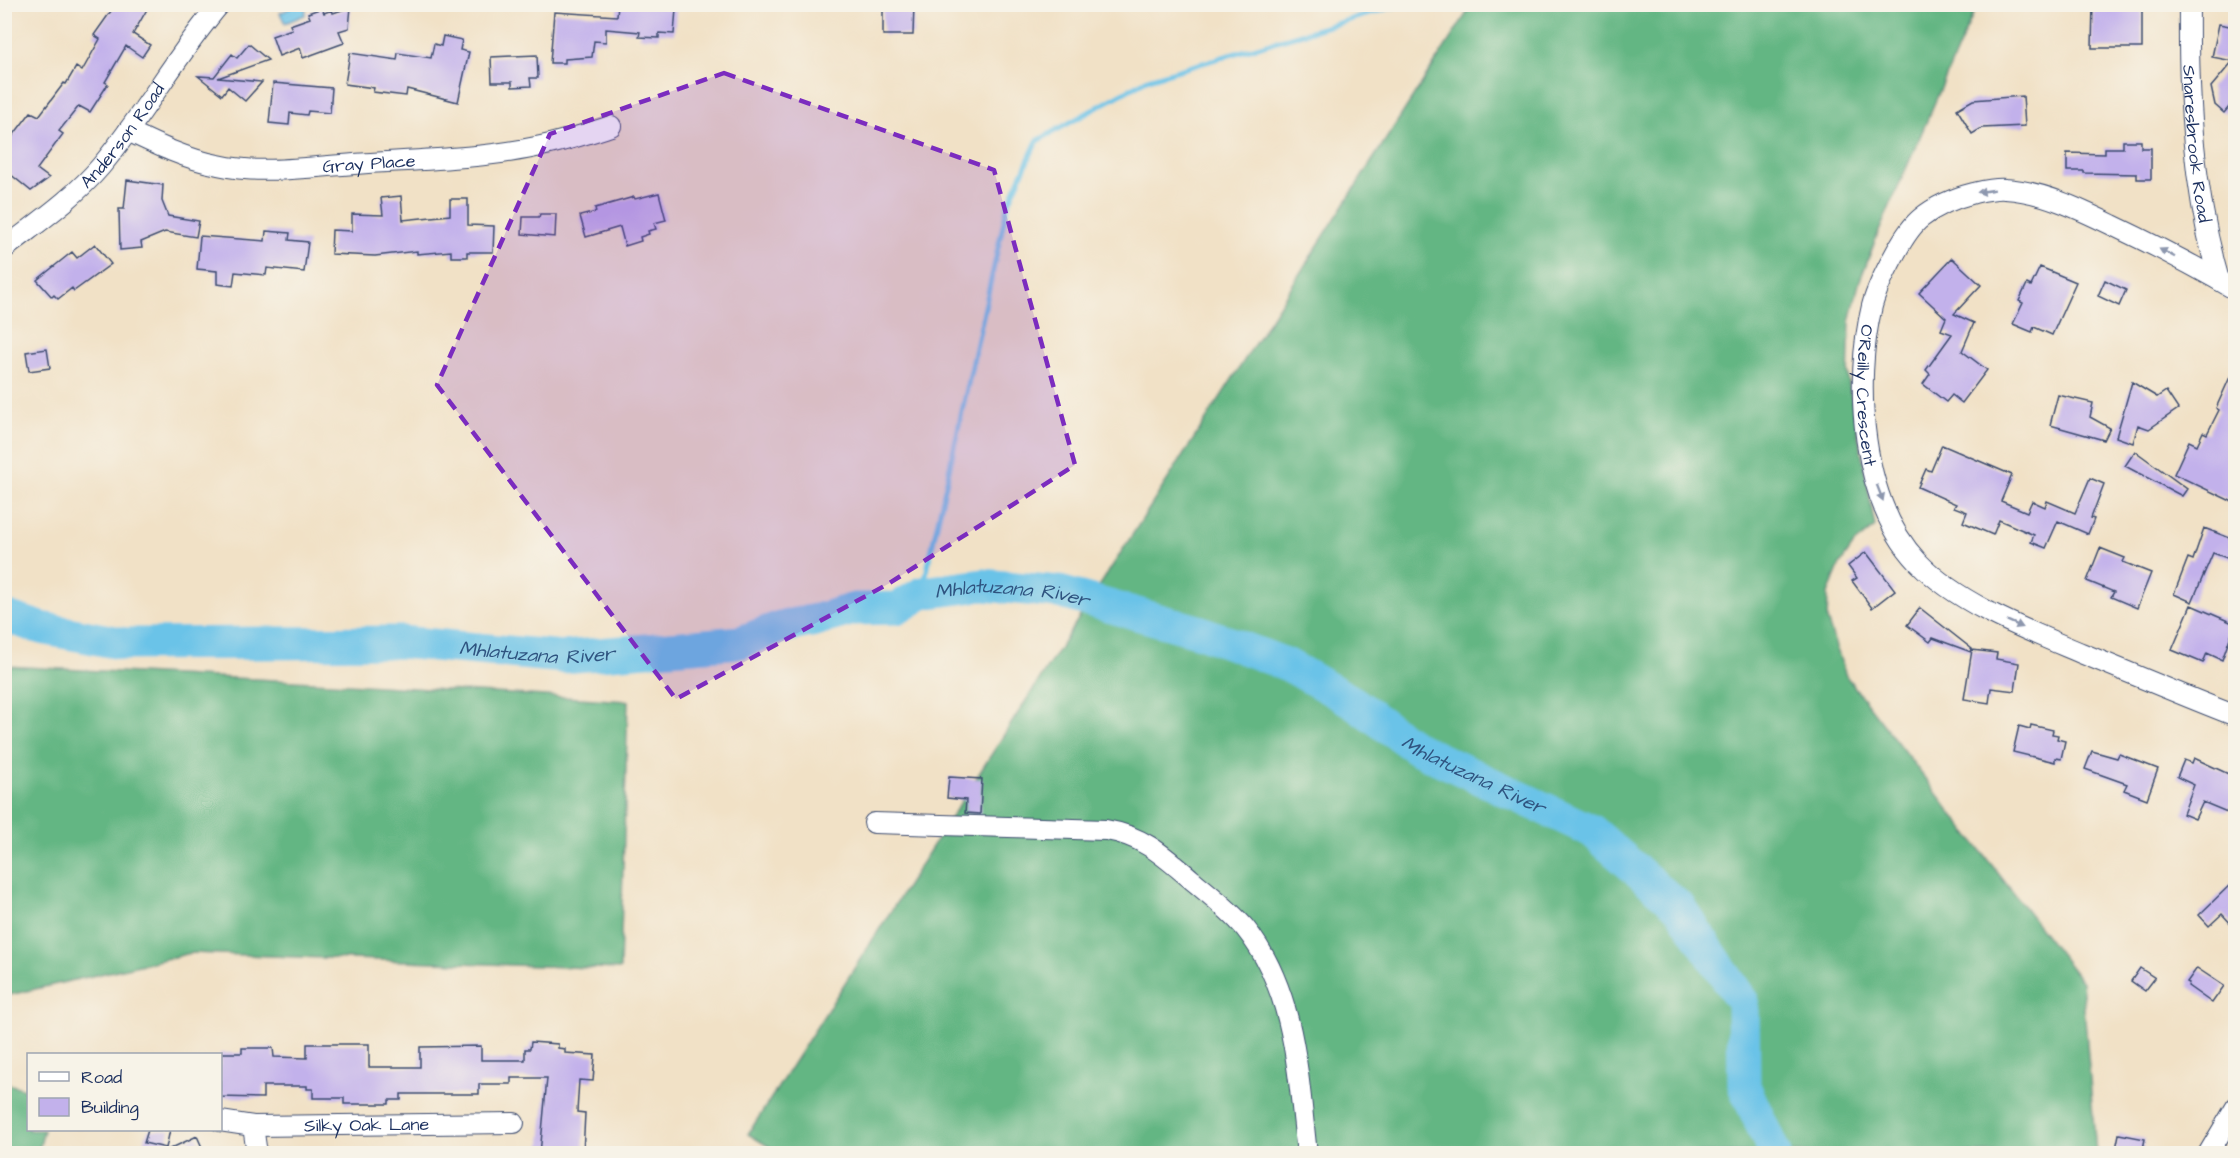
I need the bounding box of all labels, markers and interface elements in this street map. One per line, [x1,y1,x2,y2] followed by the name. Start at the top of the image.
[2176,64,2217,225] street label: Snaresbrook Road
[75,78,171,194] street label: Anderson Road
[321,148,416,180] street label: Gray Place
[1976,187,1995,196] one-way arrow
[2158,248,2175,258] one-way arrow
[1849,323,1883,469] street label: O'Reilly Crescent
[1875,484,1885,502] one-way arrow
[933,572,1094,615] water label: Mhlatuzana River
[2006,619,2024,629] one-way arrow
[458,634,618,672] water label: Mhlatuzana River
[1396,729,1551,823] water label: Mhlatuzana River
[27,1053,222,1131] legend
[81,1065,122,1090] text: Road
[81,1095,139,1121] text: Building
[304,1112,430,1139] street label: Silky Oak Lane

